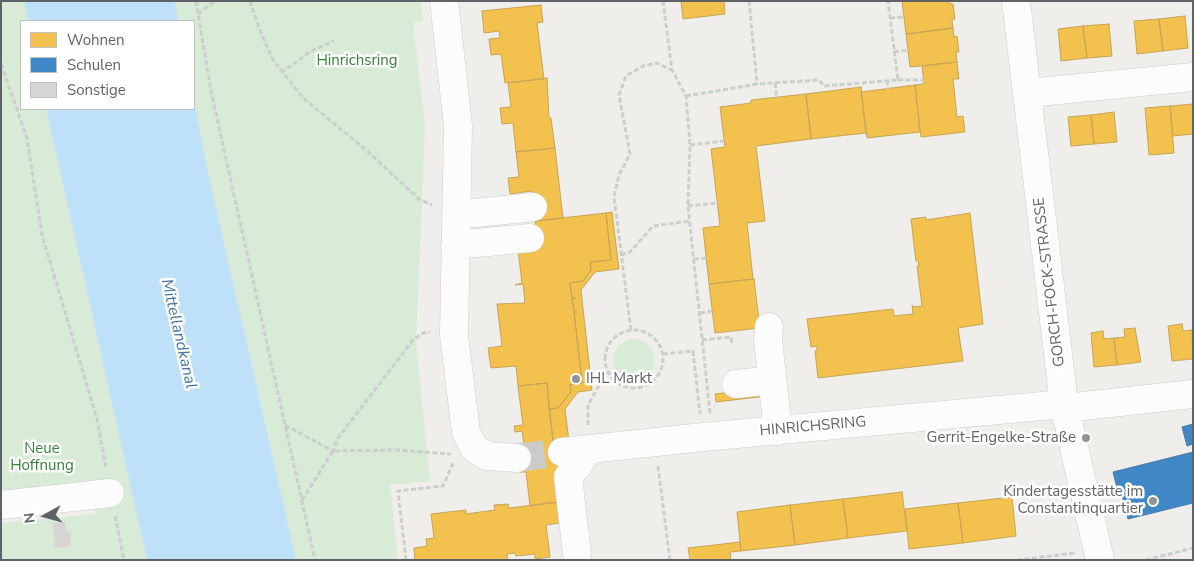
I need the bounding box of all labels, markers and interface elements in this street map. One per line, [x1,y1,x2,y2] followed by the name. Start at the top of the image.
[20,20,195,110] legend
[67,30,125,50] text: Wohnen
[316,52,398,70] park label: Hinrichsring
[67,55,121,75] text: Schulen
[67,80,126,100] text: Sonstige
[1031,196,1069,368] street label: GORCH-FOCK-STRASSE
[156,277,200,391] water label: Mittellandkanal
[586,370,652,388] place label: IHL Markt
[570,373,582,385] marker: IHL Markt
[759,413,867,441] street label: HINRICHSRING
[927,429,1076,447] place label: Gerrit-Engelke-Straße
[1080,432,1092,444] marker: Gerrit-Engelke-Straße
[10,440,74,475] park label: Neue Hoffnung
[1003,483,1143,518] place label: Kindertagesstätte im Constantinquartier
[20,491,70,541] north arrow
[1147,495,1159,507] marker: Kindertagesstätte im Constantinquartier
[20,512,40,524] text: N

